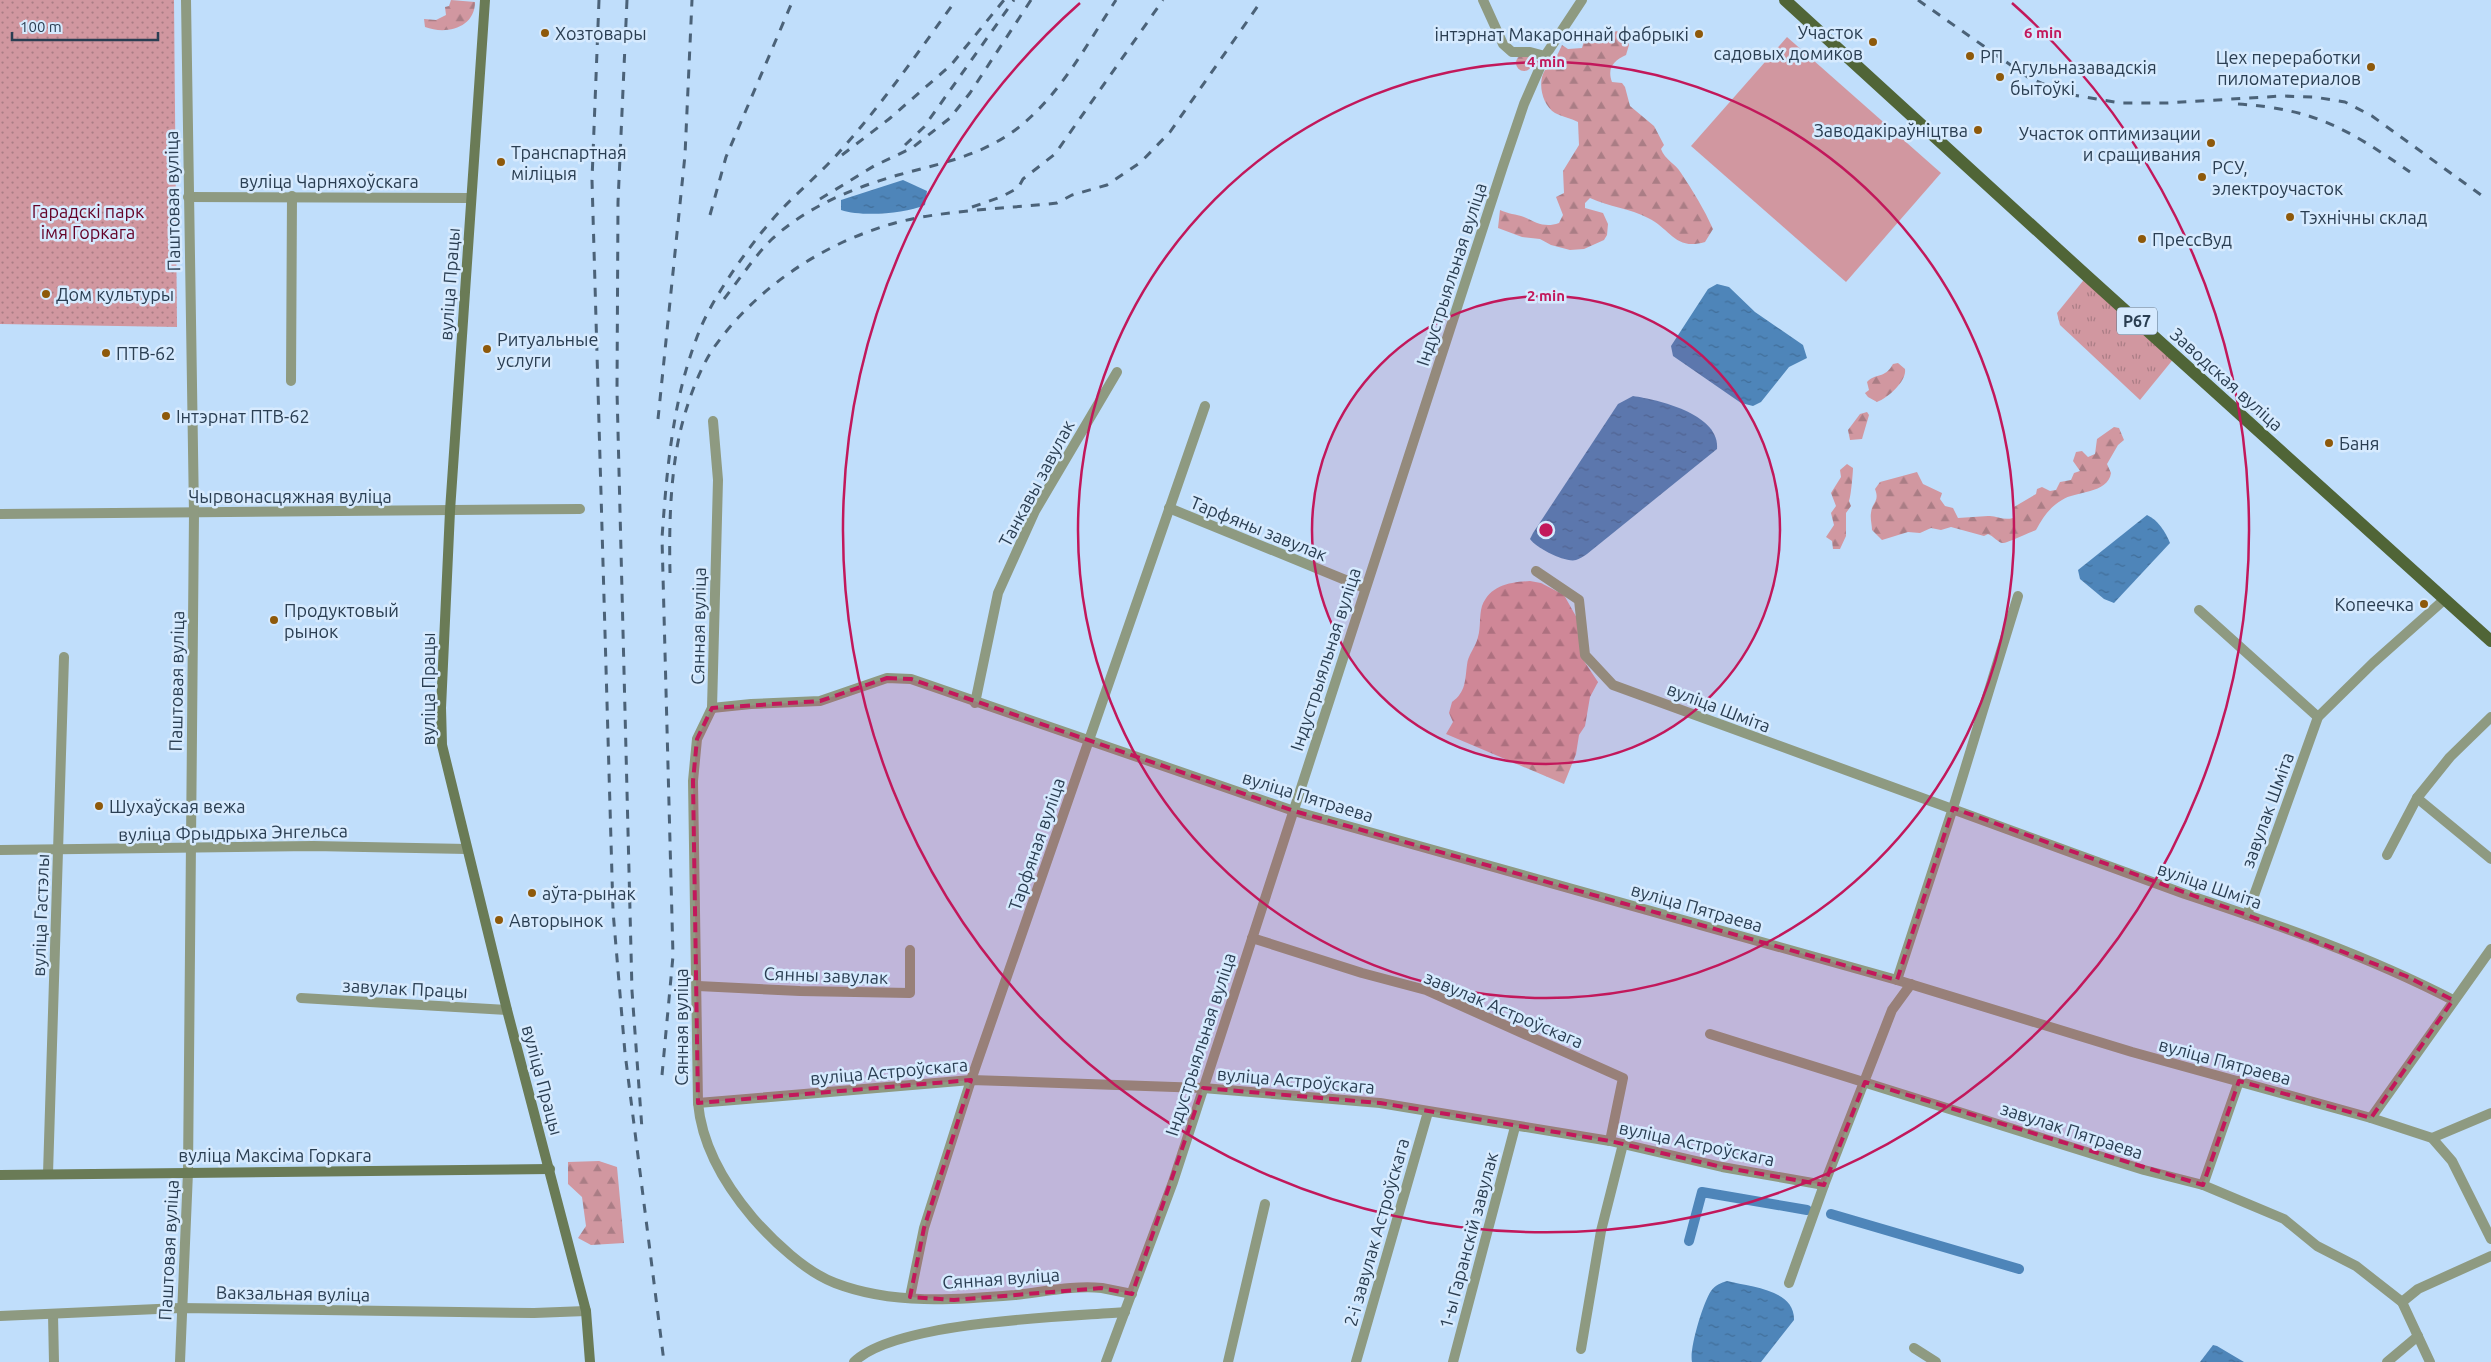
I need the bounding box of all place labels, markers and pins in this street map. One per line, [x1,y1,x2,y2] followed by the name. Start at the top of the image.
[1714,22,1863,63] place label: Участок садовых домиков
[555,23,647,43] place label: Хозтовары
[1435,24,1689,44] place label: інтэрнат Макароннай фабрыкі
[539,27,551,39] marker: Хозтовары
[1693,28,1705,40] marker: інтэрнат Макароннай фабрыкі
[1867,36,1879,48] marker: Участок садовых домиков
[1980,46,2003,66] place label: РП
[2216,47,2361,88] place label: Цех переработки пиломатериалов
[1964,50,1976,62] marker: РП
[2010,57,2157,98] place label: Агульназавадскія бытоўкі
[2365,61,2377,73] marker: Цех переработки пиломатериалов
[1994,71,2006,83] marker: Агульназавадскія бытоўкі
[1814,120,1968,140] place label: Заводакіраўніцтва
[2019,123,2201,164] place label: Участок оптимизации и сращивания
[1972,124,1984,136] marker: Заводакіраўніцтва
[2205,137,2217,149] marker: Участок оптимизации и сращивания
[511,142,627,183] place label: Транспартная міліцыя
[495,156,507,168] marker: Транспартная міліцыя
[2212,157,2343,198] place label: РСУ, электроучасток
[2196,171,2208,183] marker: РСУ, электроучасток
[2300,207,2428,227] place label: Тэхнічны склад
[2284,211,2296,223] marker: Тэхнічны склад
[2152,229,2232,249] place label: ПрессВуд
[2136,233,2148,245] marker: ПрессВуд
[56,284,174,304] place label: Дом культуры
[40,288,52,300] marker: Дом культуры
[497,329,598,370] place label: Ритуальные услуги
[116,343,175,363] place label: ПТВ-62
[481,343,493,355] marker: Ритуальные услуги
[100,347,112,359] marker: ПТВ-62
[176,406,310,426] place label: Інтэрнат ПТВ-62
[160,410,172,422] marker: Інтэрнат ПТВ-62
[2339,433,2380,453] place label: Баня
[2323,437,2335,449] marker: Баня
[1537,521,1555,539] centre of rings
[2335,594,2414,614] place label: Копеечка
[2418,598,2430,610] marker: Копеечка
[284,600,399,641] place label: Продуктовый рынок
[268,614,280,626] marker: Продуктовый рынок
[109,796,246,816] place label: Шухаўская вежа
[93,800,105,812] marker: Шухаўская вежа
[542,883,636,903] place label: аўта-рынак
[526,887,538,899] marker: аўта-рынак
[509,910,603,930] place label: Авторынок
[493,914,505,926] marker: Авторынок

